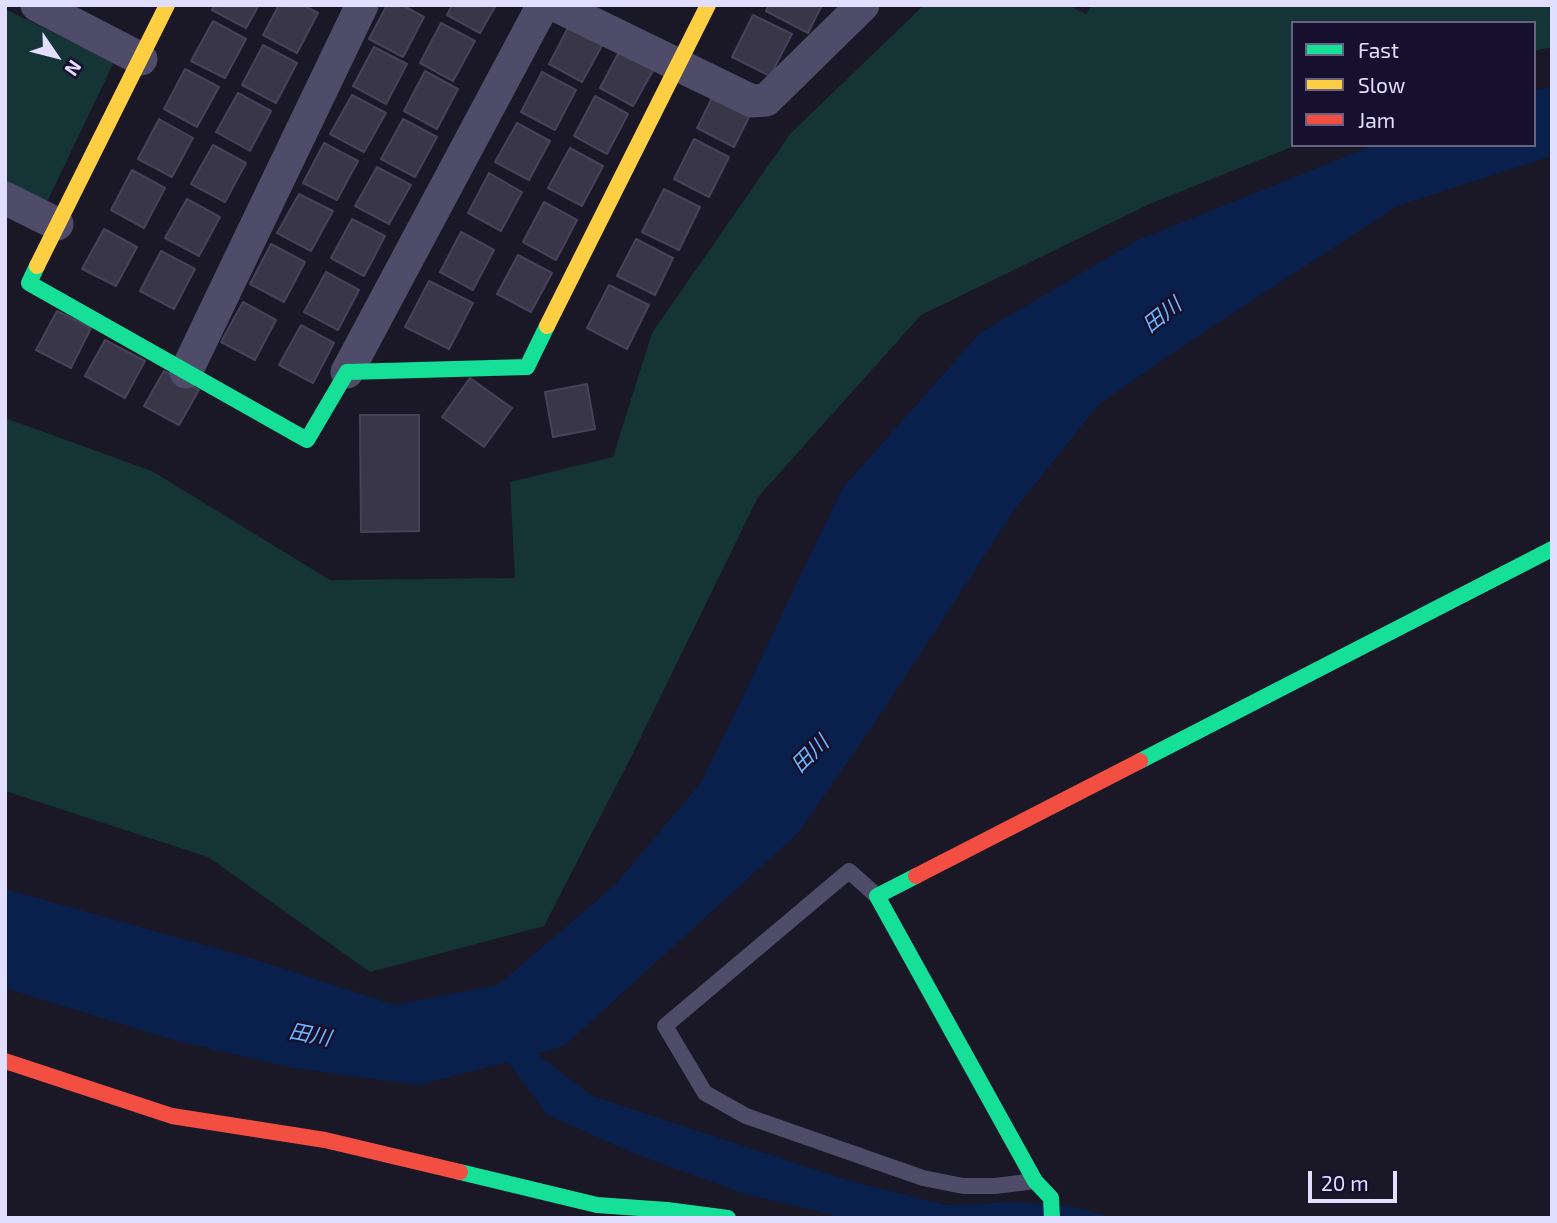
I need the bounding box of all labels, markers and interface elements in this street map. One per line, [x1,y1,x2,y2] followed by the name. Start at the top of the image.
[21,21,91,91] north arrow
[1291,21,1536,147] legend
[1358,37,1399,62] text: Fast
[60,56,87,81] text: N
[1358,72,1405,97] text: Slow
[1358,107,1395,132] text: Jam
[1138,292,1186,338] water label: 田川
[786,730,834,778] water label: 田川
[287,1019,333,1051] water label: 田川
[1312,1156,1401,1200] scale bar
[1321,1170,1369,1195] text: 20 m

